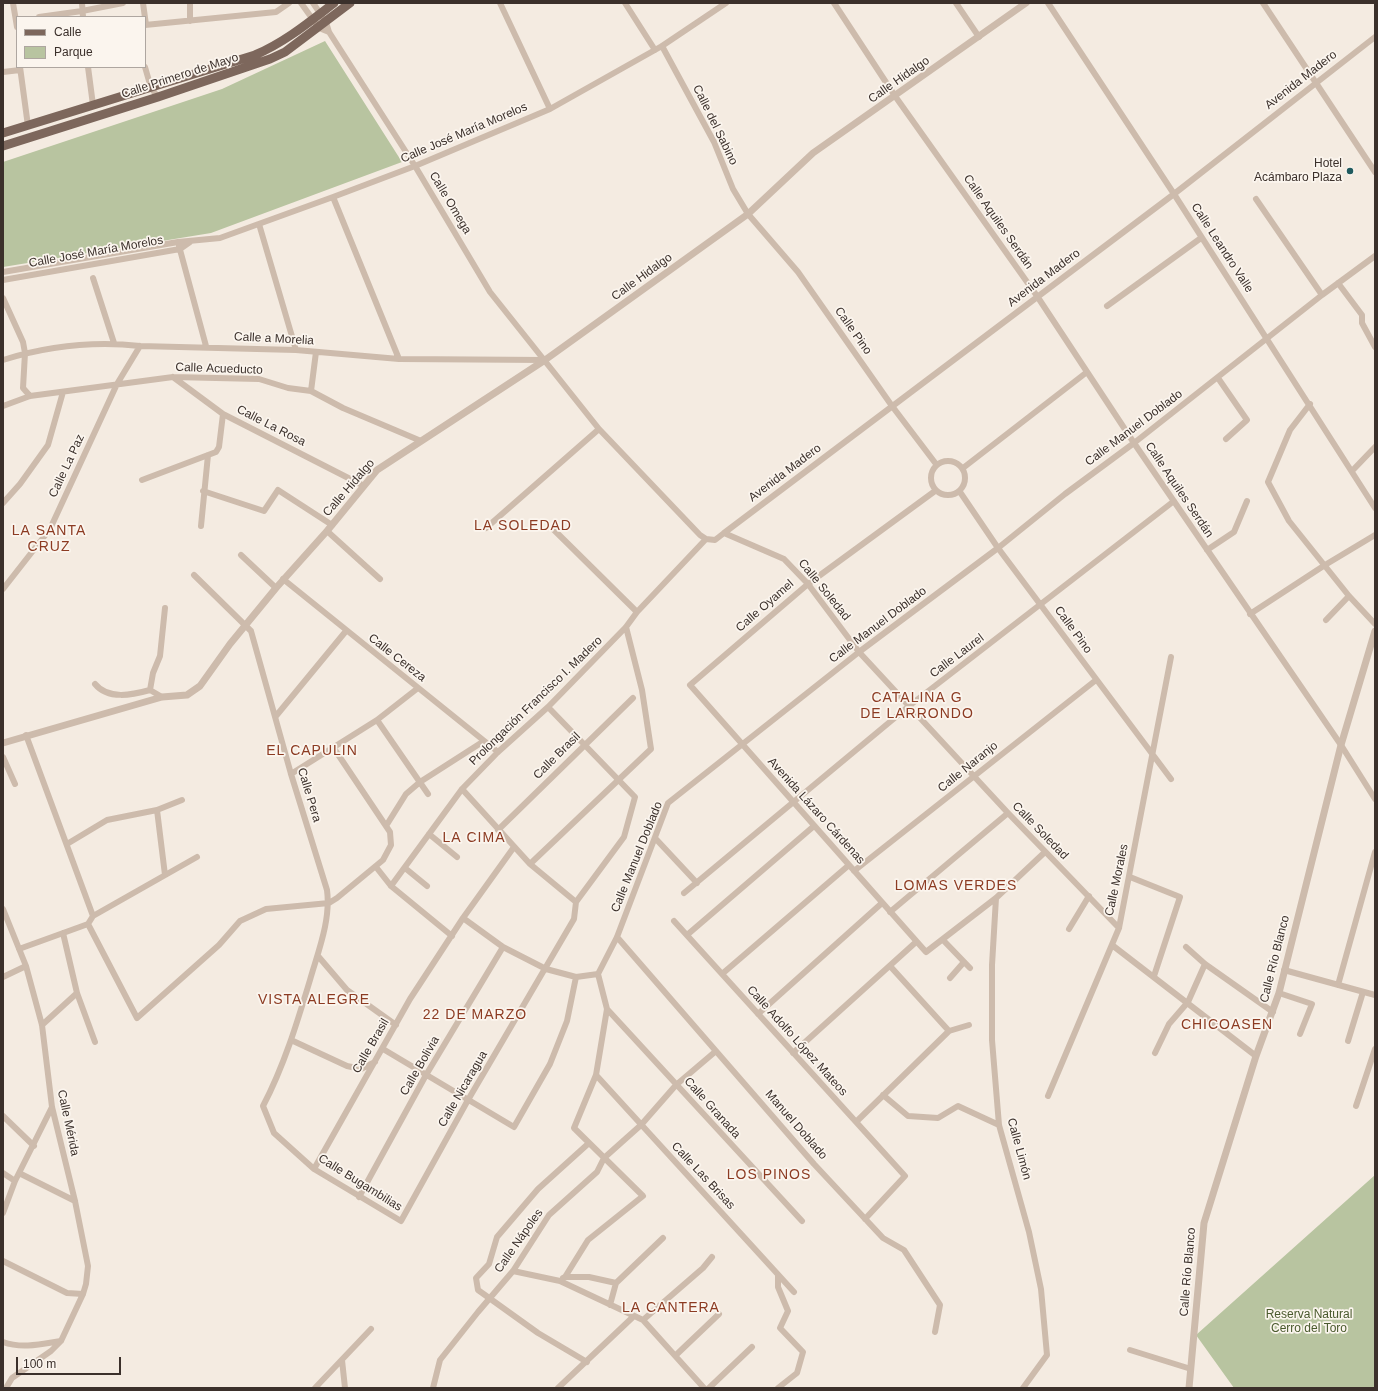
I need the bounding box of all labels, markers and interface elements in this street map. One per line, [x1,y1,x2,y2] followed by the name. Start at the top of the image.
[16,16,146,68] legend
[54,25,81,39] text: Calle
[54,45,93,59] text: Parque
[1262,47,1340,113] street label: Avenida Madero
[120,50,240,102] street label: Calle Primero de Mayo
[866,54,932,106] street label: Calle Hidalgo
[689,83,741,167] street label: Calle del Sabino
[399,100,529,166] street label: Calle José María Morelos
[1254,157,1342,185] place label: Hotel Acámbaro Plaza
[1345,166,1355,176] marker: Hotel Acámbaro Plaza
[426,169,474,237] street label: Calle Omega
[960,172,1036,272] street label: Calle Aquiles Serdán
[1188,201,1256,295] street label: Calle Leandro Valle
[28,233,164,271] street label: Calle José María Morelos
[1005,246,1083,310] street label: Avenida Madero
[609,250,675,304] street label: Calle Hidalgo
[831,304,875,358] street label: Calle Pino
[234,330,314,348] street label: Calle a Morelia
[175,360,263,378] street label: Calle Acueducto
[1083,387,1185,469] street label: Calle Manuel Doblado
[234,402,308,450] street label: Calle La Rosa
[46,432,88,500] street label: Calle La Paz
[1142,440,1216,540] street label: Calle Aquiles Serdán
[746,441,824,505] street label: Avenida Madero
[320,456,378,520] street label: Calle Hidalgo
[474,518,572,534] district label: LA SOLEDAD
[12,523,86,556] district label: LA SANTA CRUZ
[795,556,853,624] street label: Calle Soledad
[733,577,797,635] street label: Calle Oyamel
[827,584,929,666] street label: Calle Manuel Doblado
[1051,604,1095,656] street label: Calle Pino
[365,631,429,685] street label: Calle Cereza
[927,631,987,681] street label: Calle Laurel
[466,634,606,768] street label: Prolongación Francisco I. Madero
[860,690,974,722] district label: CATALINA G DE LARRONDO
[530,729,584,783] street label: Calle Brasil
[935,739,1001,795] street label: Calle Naranjo
[266,743,358,759] district label: EL CAPULIN
[764,755,868,867] street label: Avenida Lázaro Cárdenas
[294,766,324,824] street label: Calle Pera
[1009,799,1071,863] street label: Calle Soledad
[608,800,666,914] street label: Calle Manuel Doblado
[442,830,506,846] district label: LA CIMA
[1102,843,1132,917] street label: Calle Morales
[895,878,1017,894] district label: LOMAS VERDES
[1257,914,1293,1004] street label: Calle Río Blanco
[744,983,850,1099] street label: Calle Adolfo López Mateos
[258,992,370,1008] district label: VISTA ALEGRE
[423,1007,527,1023] district label: 22 DE MARZO
[350,1016,392,1076] street label: Calle Brasil
[1181,1017,1273,1033] district label: CHICOASEN
[397,1034,443,1098] street label: Calle Bolivia
[435,1048,491,1130] street label: Calle Nicaragua
[681,1074,743,1142] street label: Calle Granada
[762,1087,830,1163] street label: Manuel Doblado
[54,1089,82,1157] street label: Calle Mérida
[1004,1117,1034,1181] street label: Calle Limón
[668,1139,738,1213] street label: Calle Las Brisas
[315,1151,405,1215] street label: Calle Bugambilias
[727,1167,811,1183] district label: LOS PINOS
[492,1206,546,1276] street label: Calle Nápoles
[1177,1227,1199,1317] street label: Calle Río Blanco
[622,1300,720,1316] district label: LA CANTERA
[1266,1308,1352,1336] park label: Reserva Natural Cerro del Toro
[18,1349,123,1375] scale bar
[23,1357,56,1371] text: 100 m

